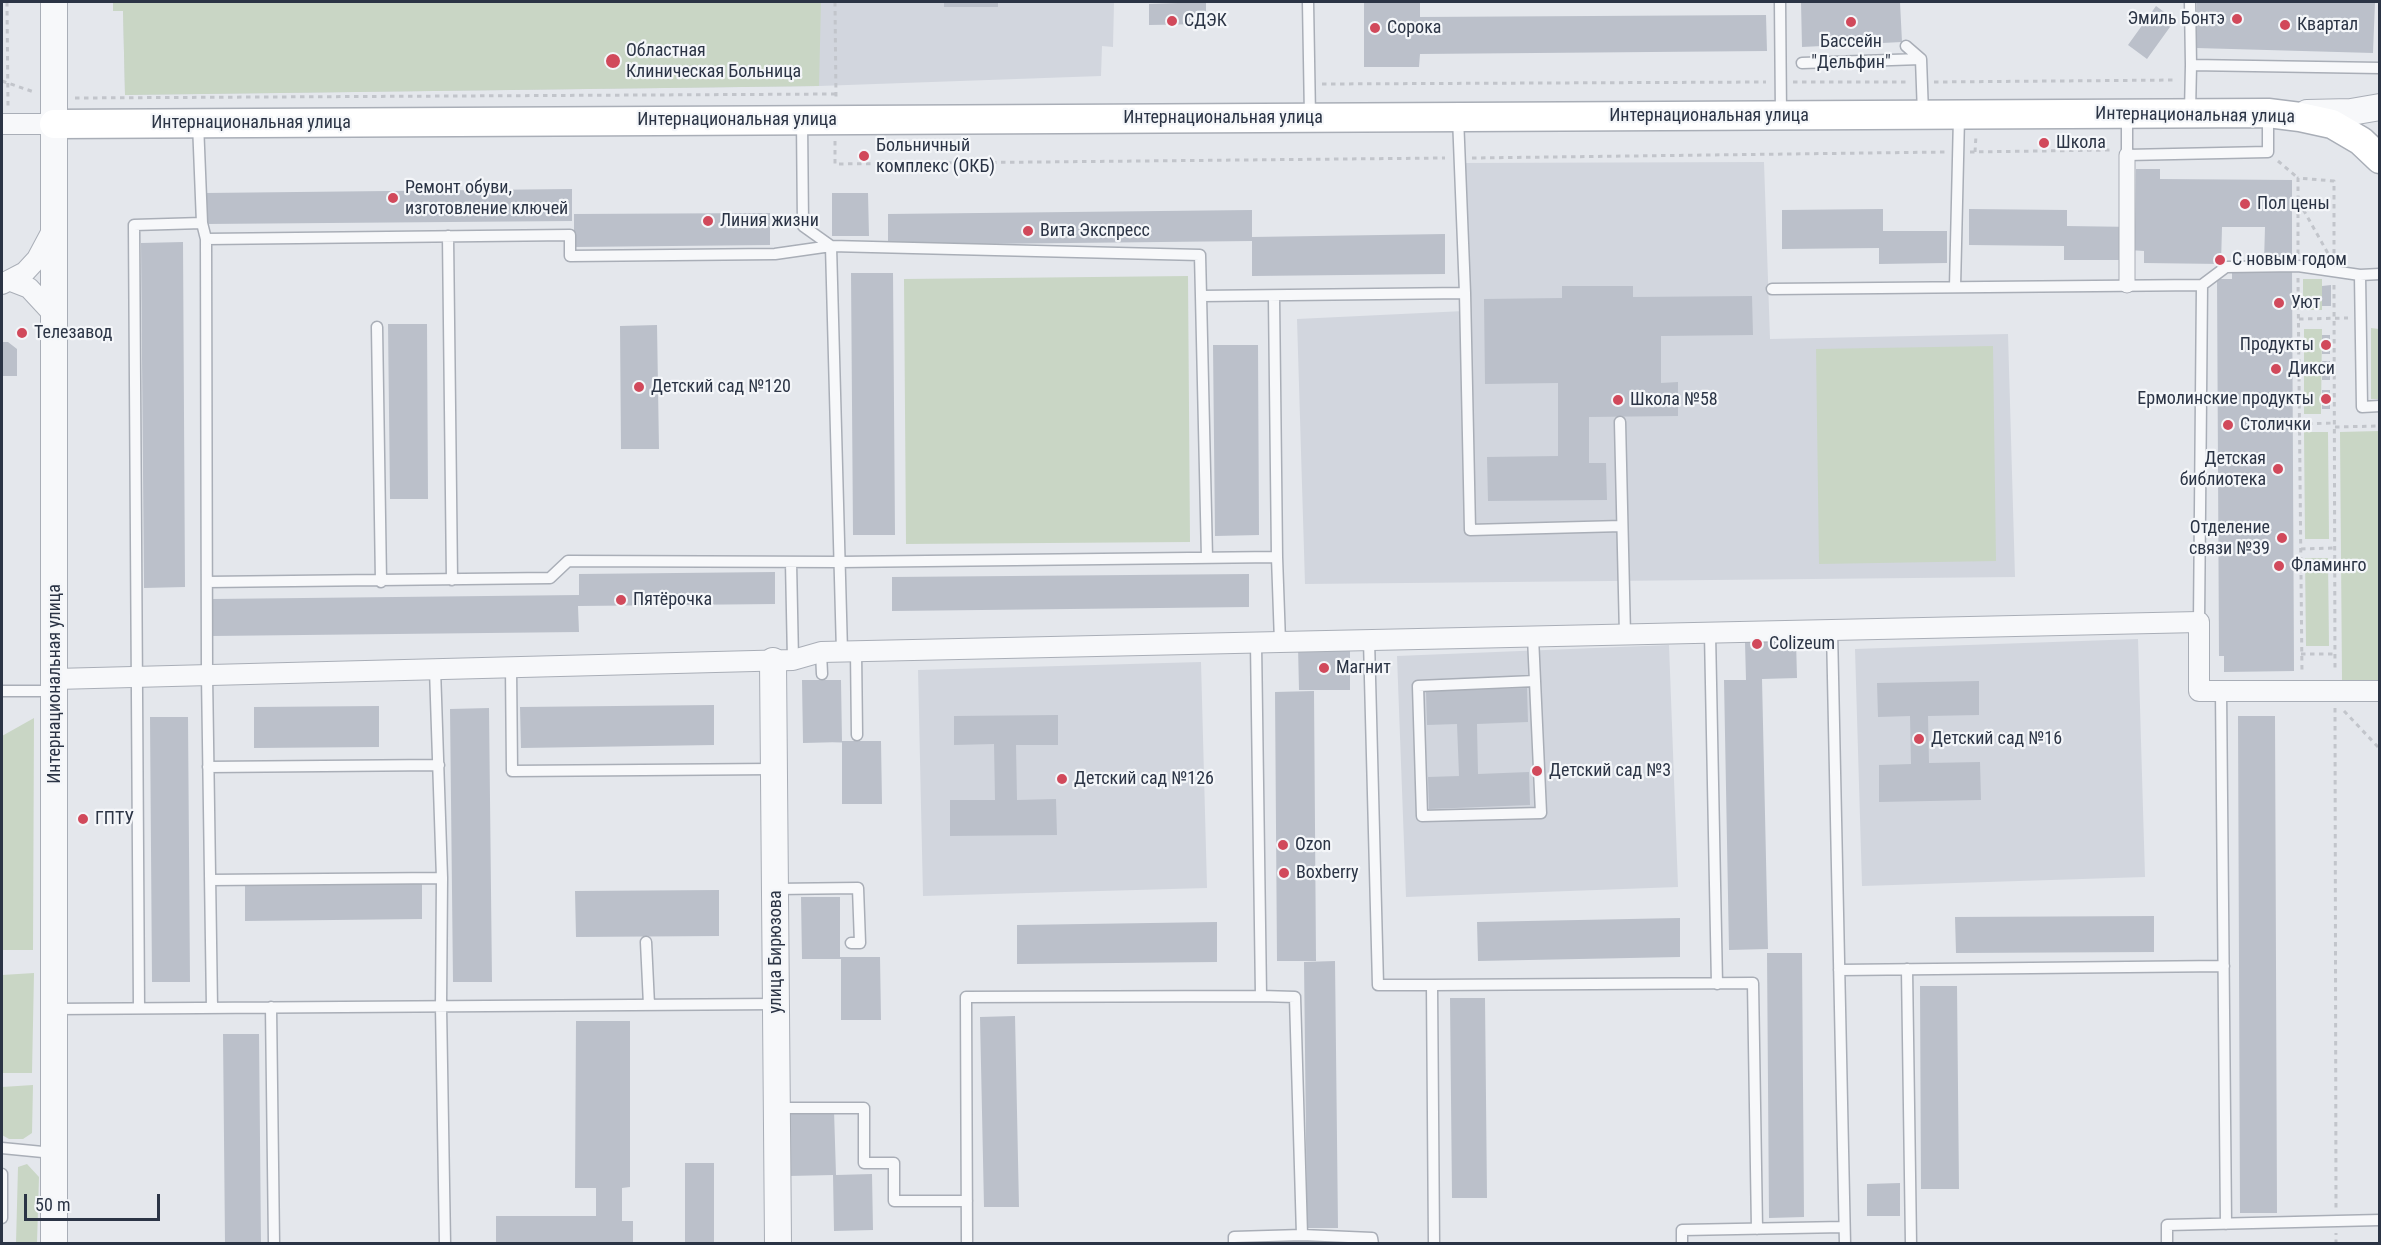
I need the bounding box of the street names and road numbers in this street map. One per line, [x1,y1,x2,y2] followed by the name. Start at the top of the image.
[2095,103,2295,129] street label: Интернациональная улица
[1609,105,1809,127] street label: Интернациональная улица
[1123,107,1323,129] street label: Интернациональная улица
[637,109,837,131] street label: Интернациональная улица
[151,112,351,134] street label: Интернациональная улица
[44,584,66,784] street label: Интернациональная улица
[765,890,787,1014] street label: улица Бирюзова

